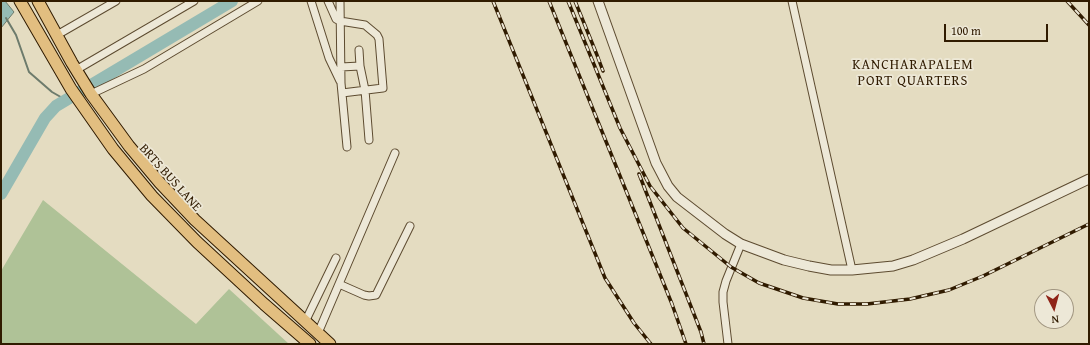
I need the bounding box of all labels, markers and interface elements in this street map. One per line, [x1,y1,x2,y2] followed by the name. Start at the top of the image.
[946,16,1050,42] scale bar
[951,22,981,39] text: 100 m
[852,57,974,90] district label: KANCHARAPALEM PORT QUARTERS
[136,141,204,215] street label: BRTS BUS LANE
[1034,289,1074,329] north arrow
[1051,312,1060,328] text: N

